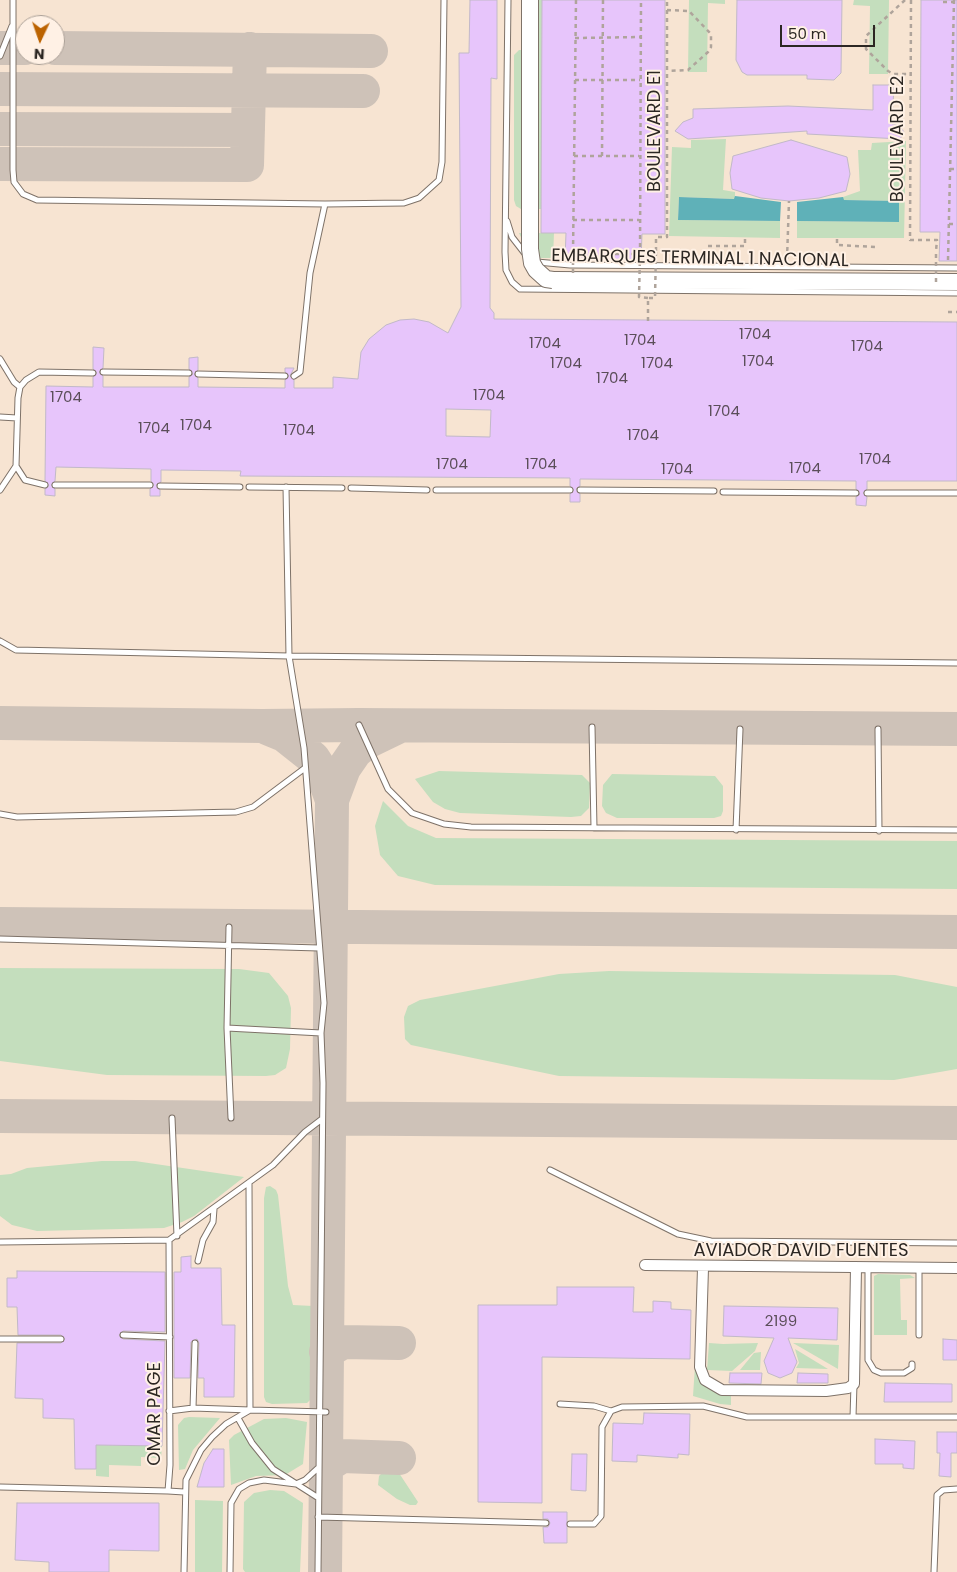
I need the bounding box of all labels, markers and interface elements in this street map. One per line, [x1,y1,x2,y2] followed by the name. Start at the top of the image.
[15,15,65,65] north arrow
[782,15,877,47] scale bar
[788,23,826,44] text: 50 m
[33,44,45,64] text: N
[644,70,666,192] street label: BOULEVARD E1
[887,76,909,202] street label: BOULEVARD E2
[551,246,849,272] street label: EMBARQUES TERMINAL 1 NACIONAL
[739,326,771,344] house number: 1704
[624,332,656,350] house number: 1704
[529,335,561,353] house number: 1704
[851,338,883,356] house number: 1704
[742,353,774,371] house number: 1704
[550,355,582,373] house number: 1704
[641,355,673,373] house number: 1704
[596,370,628,388] house number: 1704
[473,387,505,405] house number: 1704
[50,389,82,407] house number: 1704
[708,403,740,421] house number: 1704
[180,417,212,435] house number: 1704
[138,420,170,438] house number: 1704
[283,422,315,440] house number: 1704
[627,427,659,445] house number: 1704
[859,451,891,469] house number: 1704
[436,456,468,474] house number: 1704
[525,456,557,474] house number: 1704
[789,460,821,478] house number: 1704
[661,461,693,479] house number: 1704
[693,1240,909,1262] street label: AVIADOR DAVID FUENTES
[765,1313,797,1331] house number: 2199
[144,1362,166,1466] street label: OMAR PAGE

